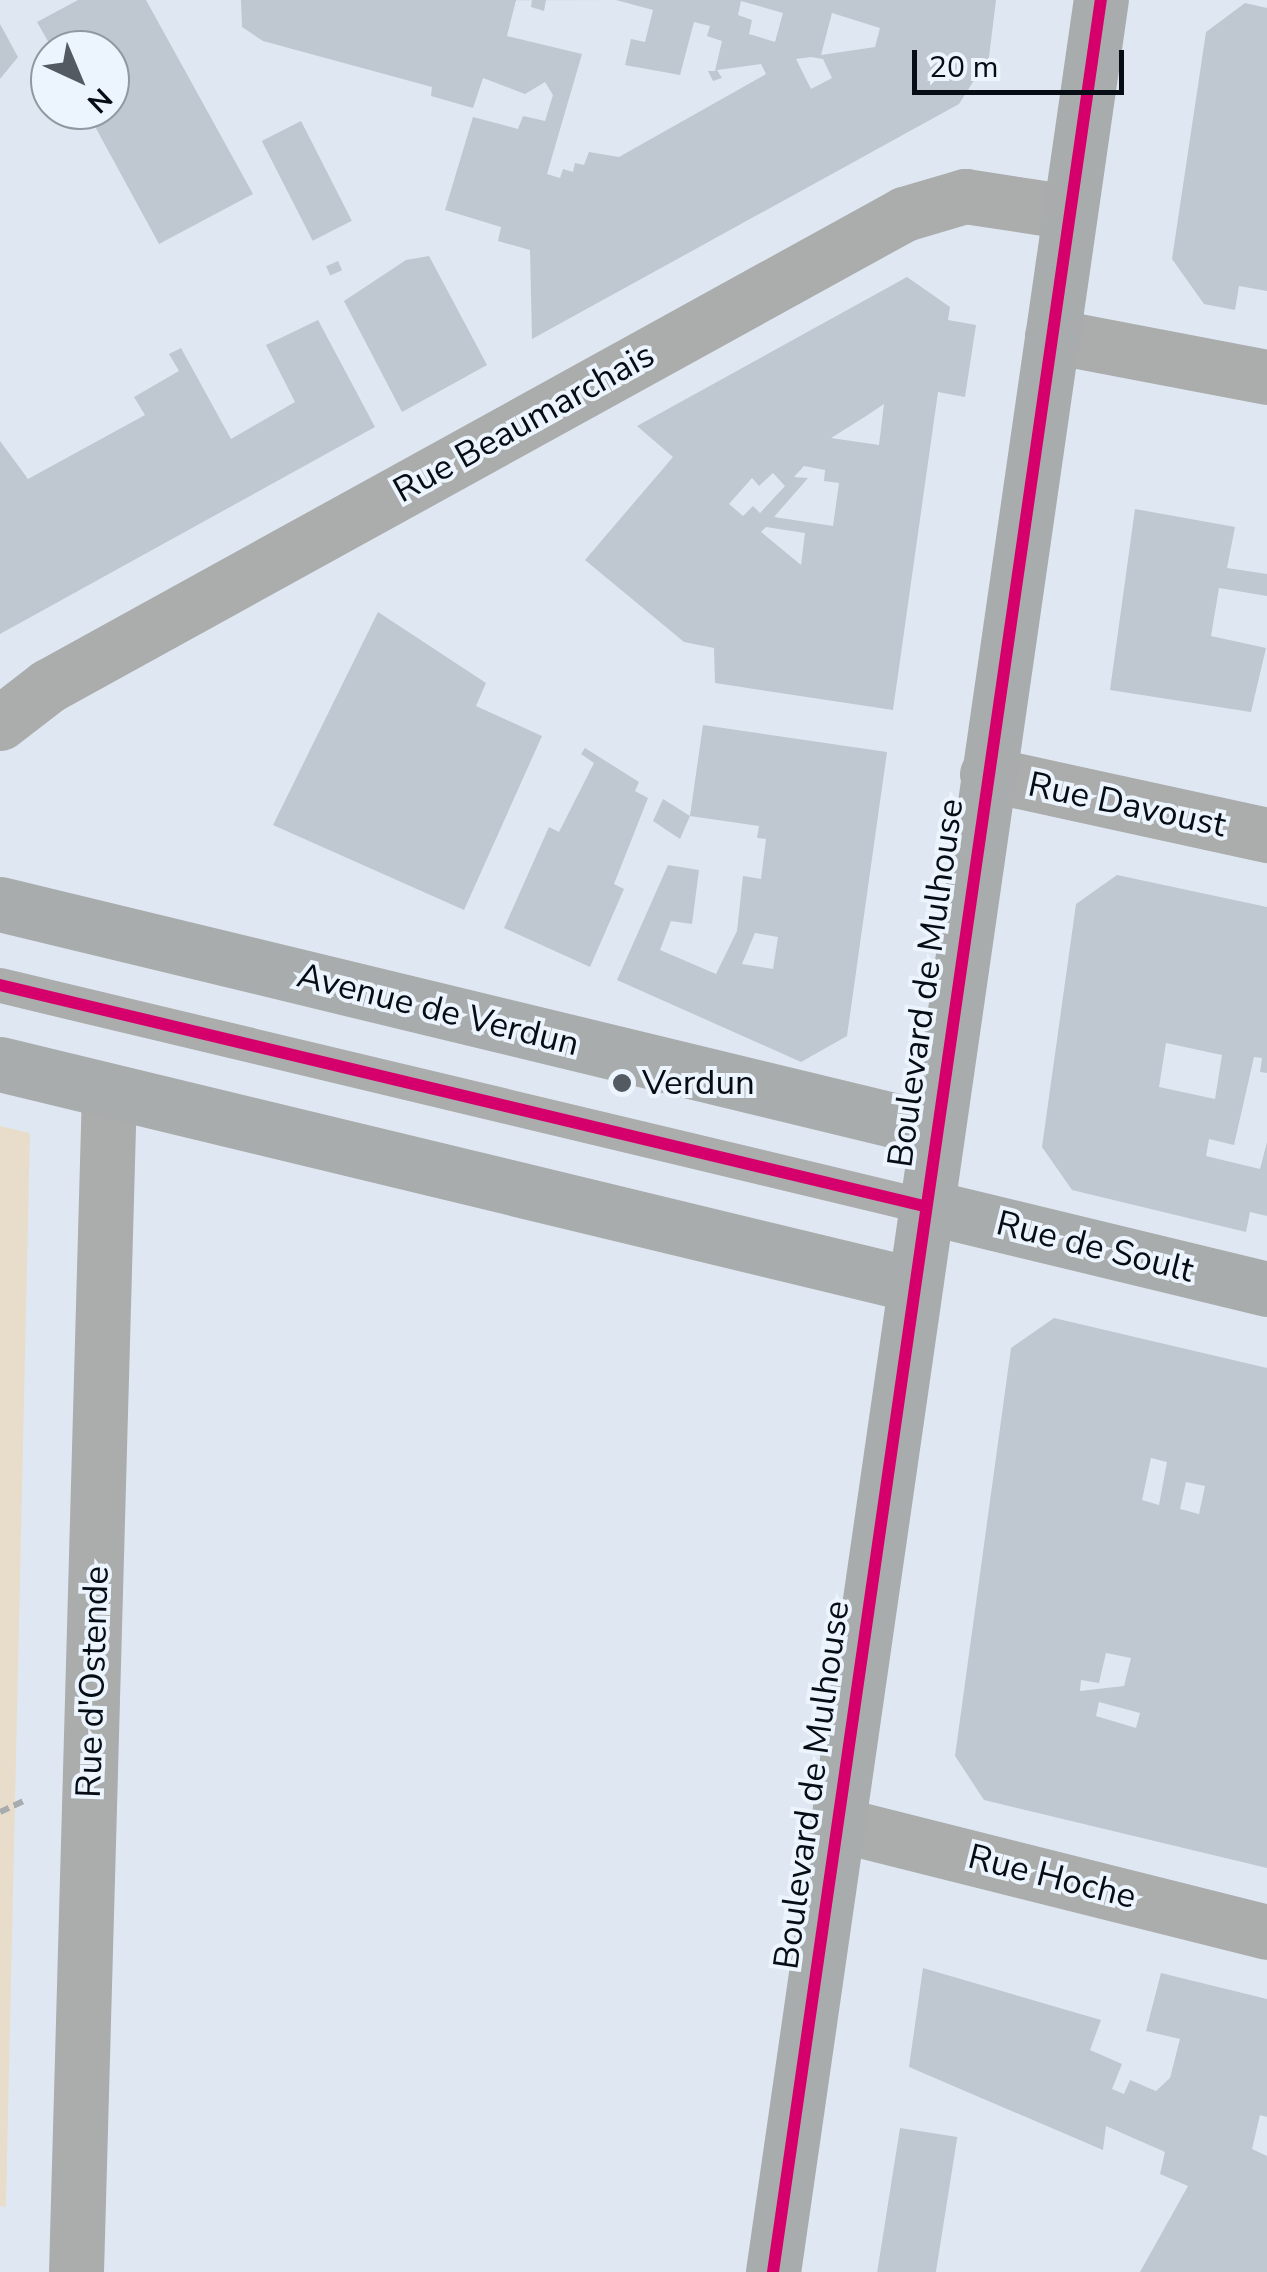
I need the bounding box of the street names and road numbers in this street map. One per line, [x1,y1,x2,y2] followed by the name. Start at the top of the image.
[386,334,662,512] street label: Rue Beaumarchais
[1024,764,1230,846] street label: Rue Davoust
[879,796,973,1170] street label: Boulevard de Mulhouse
[293,955,583,1065] street label: Avenue de Verdun
[992,1202,1198,1292] street label: Rue de Soult
[68,1565,118,1799] street label: Rue d'Ostende
[765,1598,859,1972] street label: Boulevard de Mulhouse
[964,1836,1140,1918] street label: Rue Hoche

